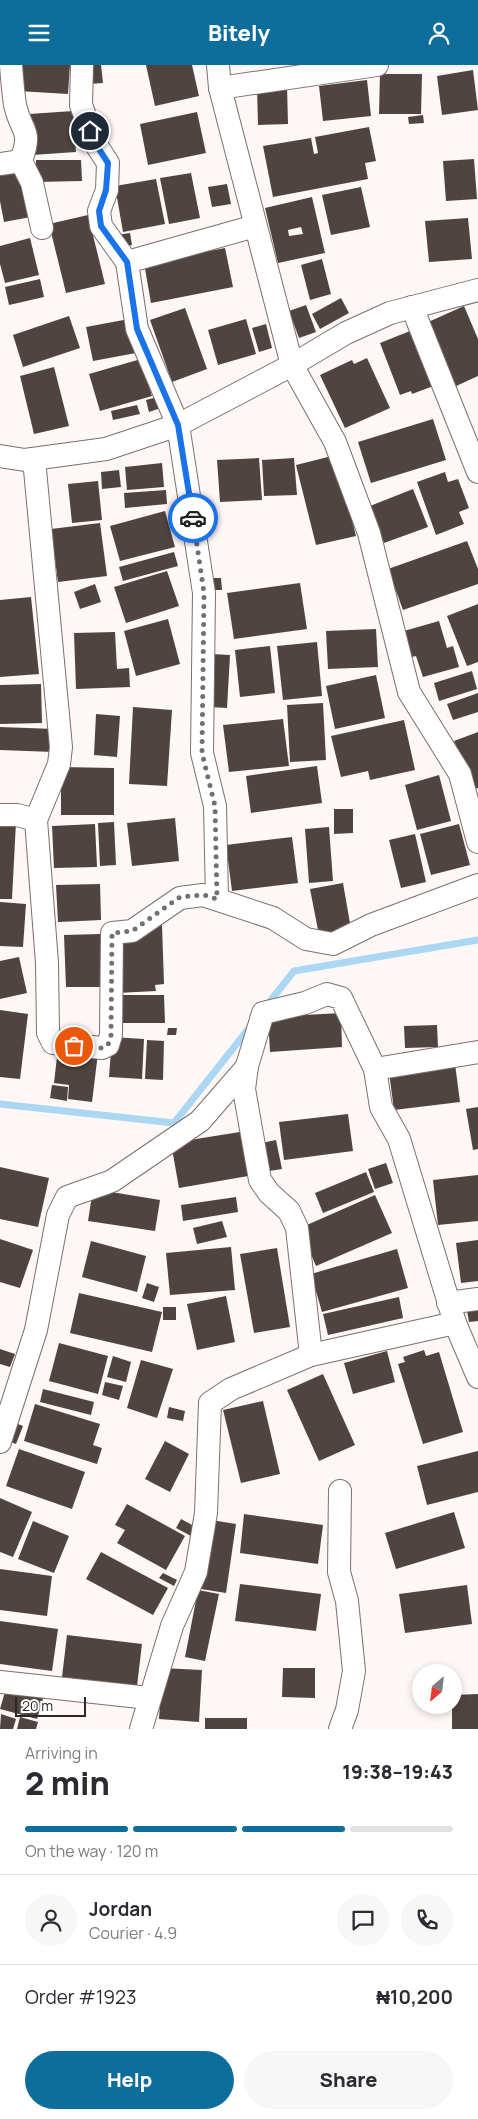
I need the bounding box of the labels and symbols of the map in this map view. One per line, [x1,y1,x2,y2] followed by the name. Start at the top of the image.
[69,110,111,152] pin
[168,493,218,543] courier
[53,1025,95,1067] pin
[412,1664,462,1714] north arrow
[15,1694,86,1717] scale bar

